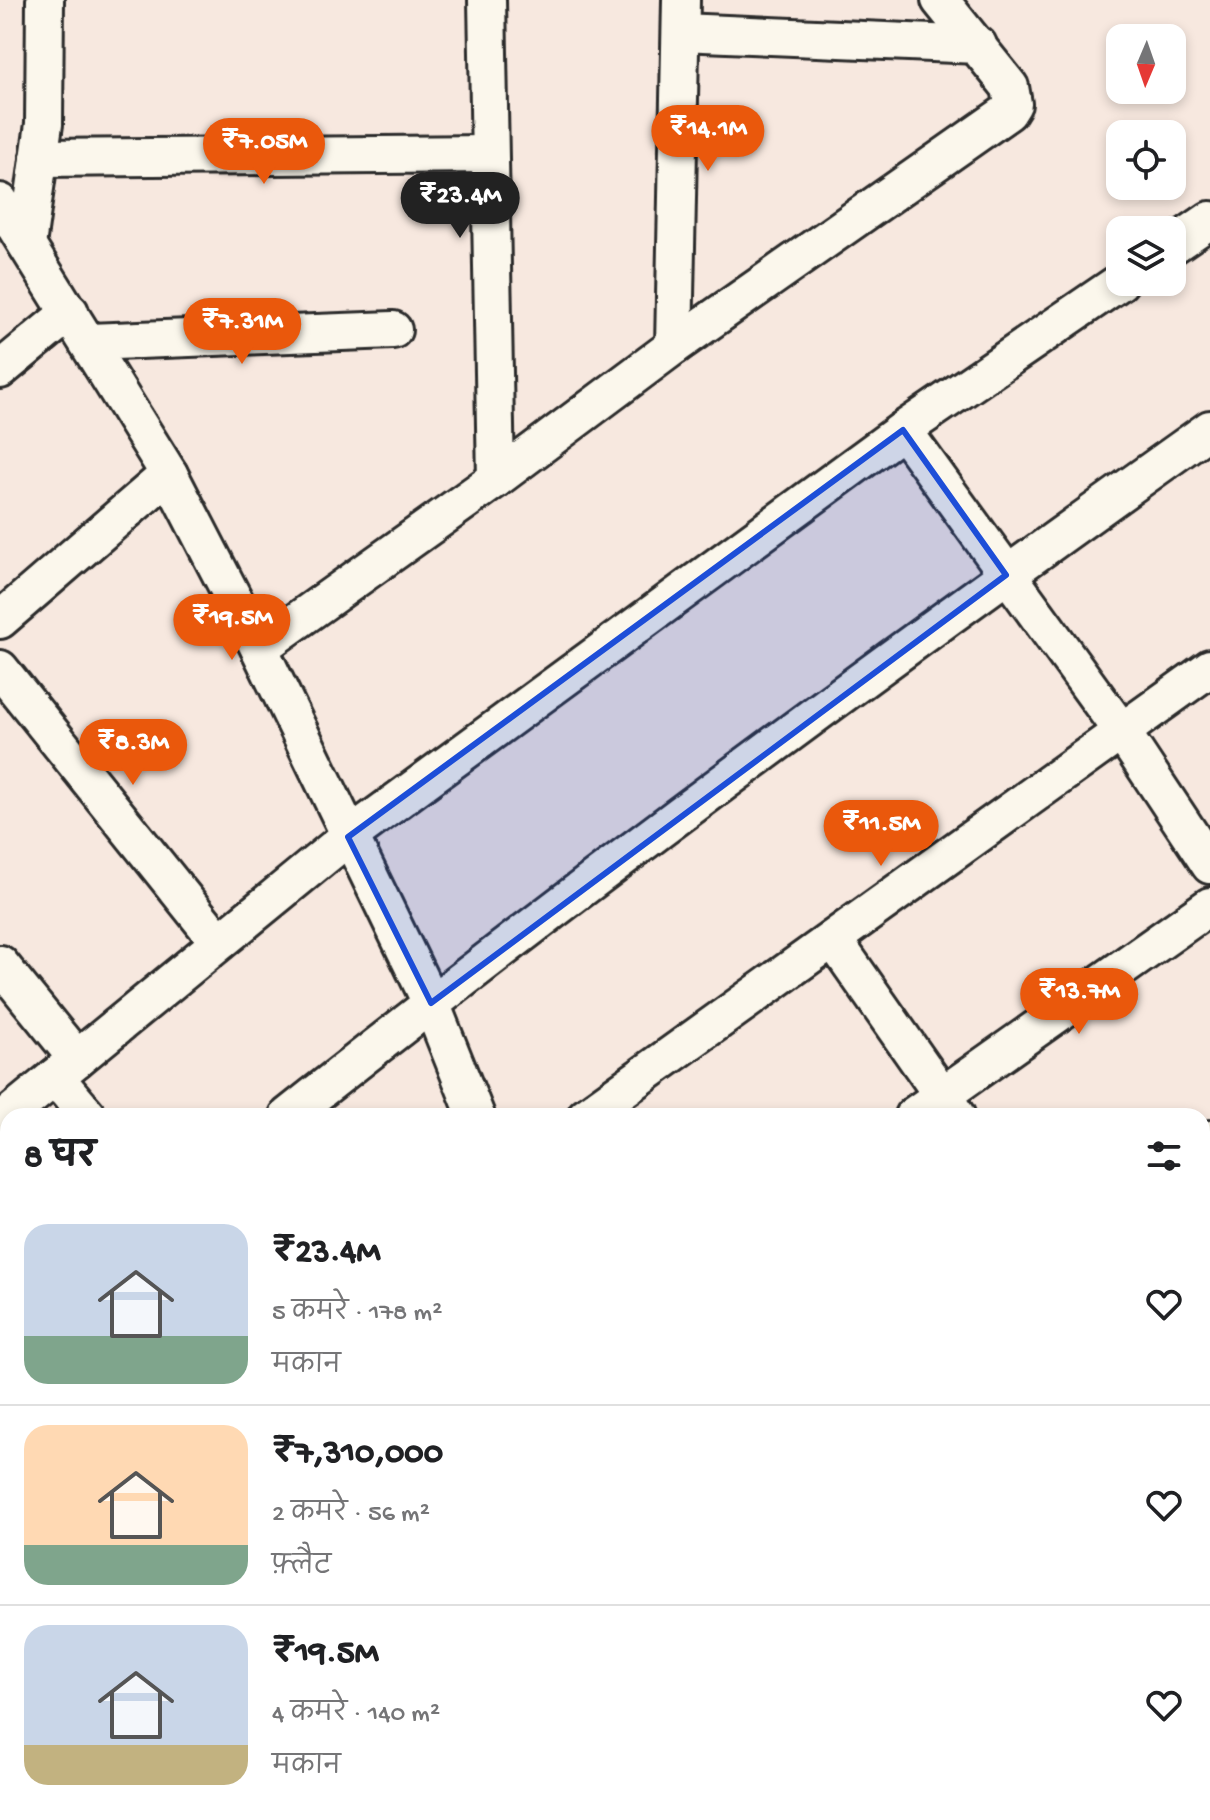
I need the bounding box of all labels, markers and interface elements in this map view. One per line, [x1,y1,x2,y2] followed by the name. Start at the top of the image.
[1106,24,1186,104] north arrow
[1106,24,1186,296] map controls
[643,105,773,173] pin: ₹14.1M
[669,115,747,146] text: ₹14.1M
[199,118,329,186] pin: ₹7.05M
[1106,120,1186,200] button: locate
[221,128,307,159] text: ₹7.05M
[395,172,525,240] pin: ₹23.4M
[419,182,501,213] text: ₹23.4M
[1106,216,1186,296] button: layers
[177,298,307,366] pin: ₹7.31M
[201,308,283,339] text: ₹7.31M
[167,594,297,662] pin: ₹19.5M
[191,604,273,635] text: ₹19.5M
[77,719,189,787] pin: ₹8.3M
[97,729,169,760] text: ₹8.3M
[816,800,946,868] pin: ₹11.5M
[842,810,920,841] text: ₹11.5M
[1014,968,1144,1036] pin: ₹13.7M
[1038,978,1120,1009] text: ₹13.7M
[1142,1134,1186,1178] icon: filters
[24,1139,96,1179] text: 8 घर
[272,1234,380,1274] text: ₹23.4M
[88,1256,184,1352] icon: home
[1142,1282,1186,1326] icon: heart
[272,1299,442,1330] text: 5 कमरे · 178 m²
[272,1352,341,1383] text: मकान
[272,1435,443,1475] text: ₹7,310,000
[88,1457,184,1553] icon: home
[1142,1483,1186,1527] icon: heart
[272,1500,430,1531] text: 2 कमरे · 56 m²
[272,1553,331,1584] text: फ़्लैट
[272,1635,378,1675] text: ₹19.5M
[88,1657,184,1753] icon: home
[1142,1683,1186,1727] icon: heart
[272,1700,440,1731] text: 4 कमरे · 140 m²
[272,1753,341,1784] text: मकान

